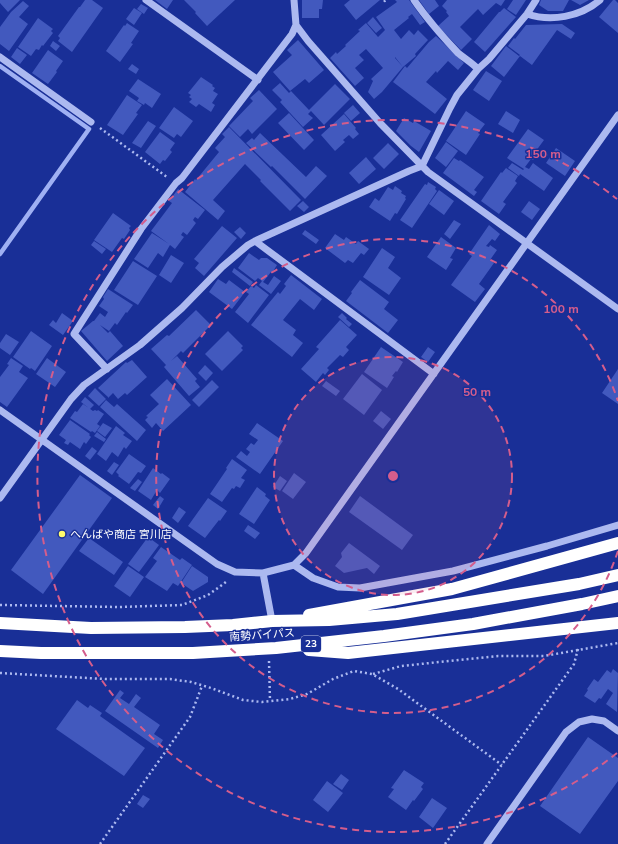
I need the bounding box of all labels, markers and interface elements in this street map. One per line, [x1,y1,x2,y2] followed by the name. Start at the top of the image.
[525,146,561,162] text: 150 m
[543,301,579,317] text: 100 m
[463,384,491,400] text: 50 m
[386,469,400,483] centre of rings
[70,527,172,542] place label: へんばや商店 宮川店
[57,529,67,539] marker: へんばや商店 宮川店
[229,625,295,645] street label: 南勢バイパス
[301,636,321,652] road number: 23

